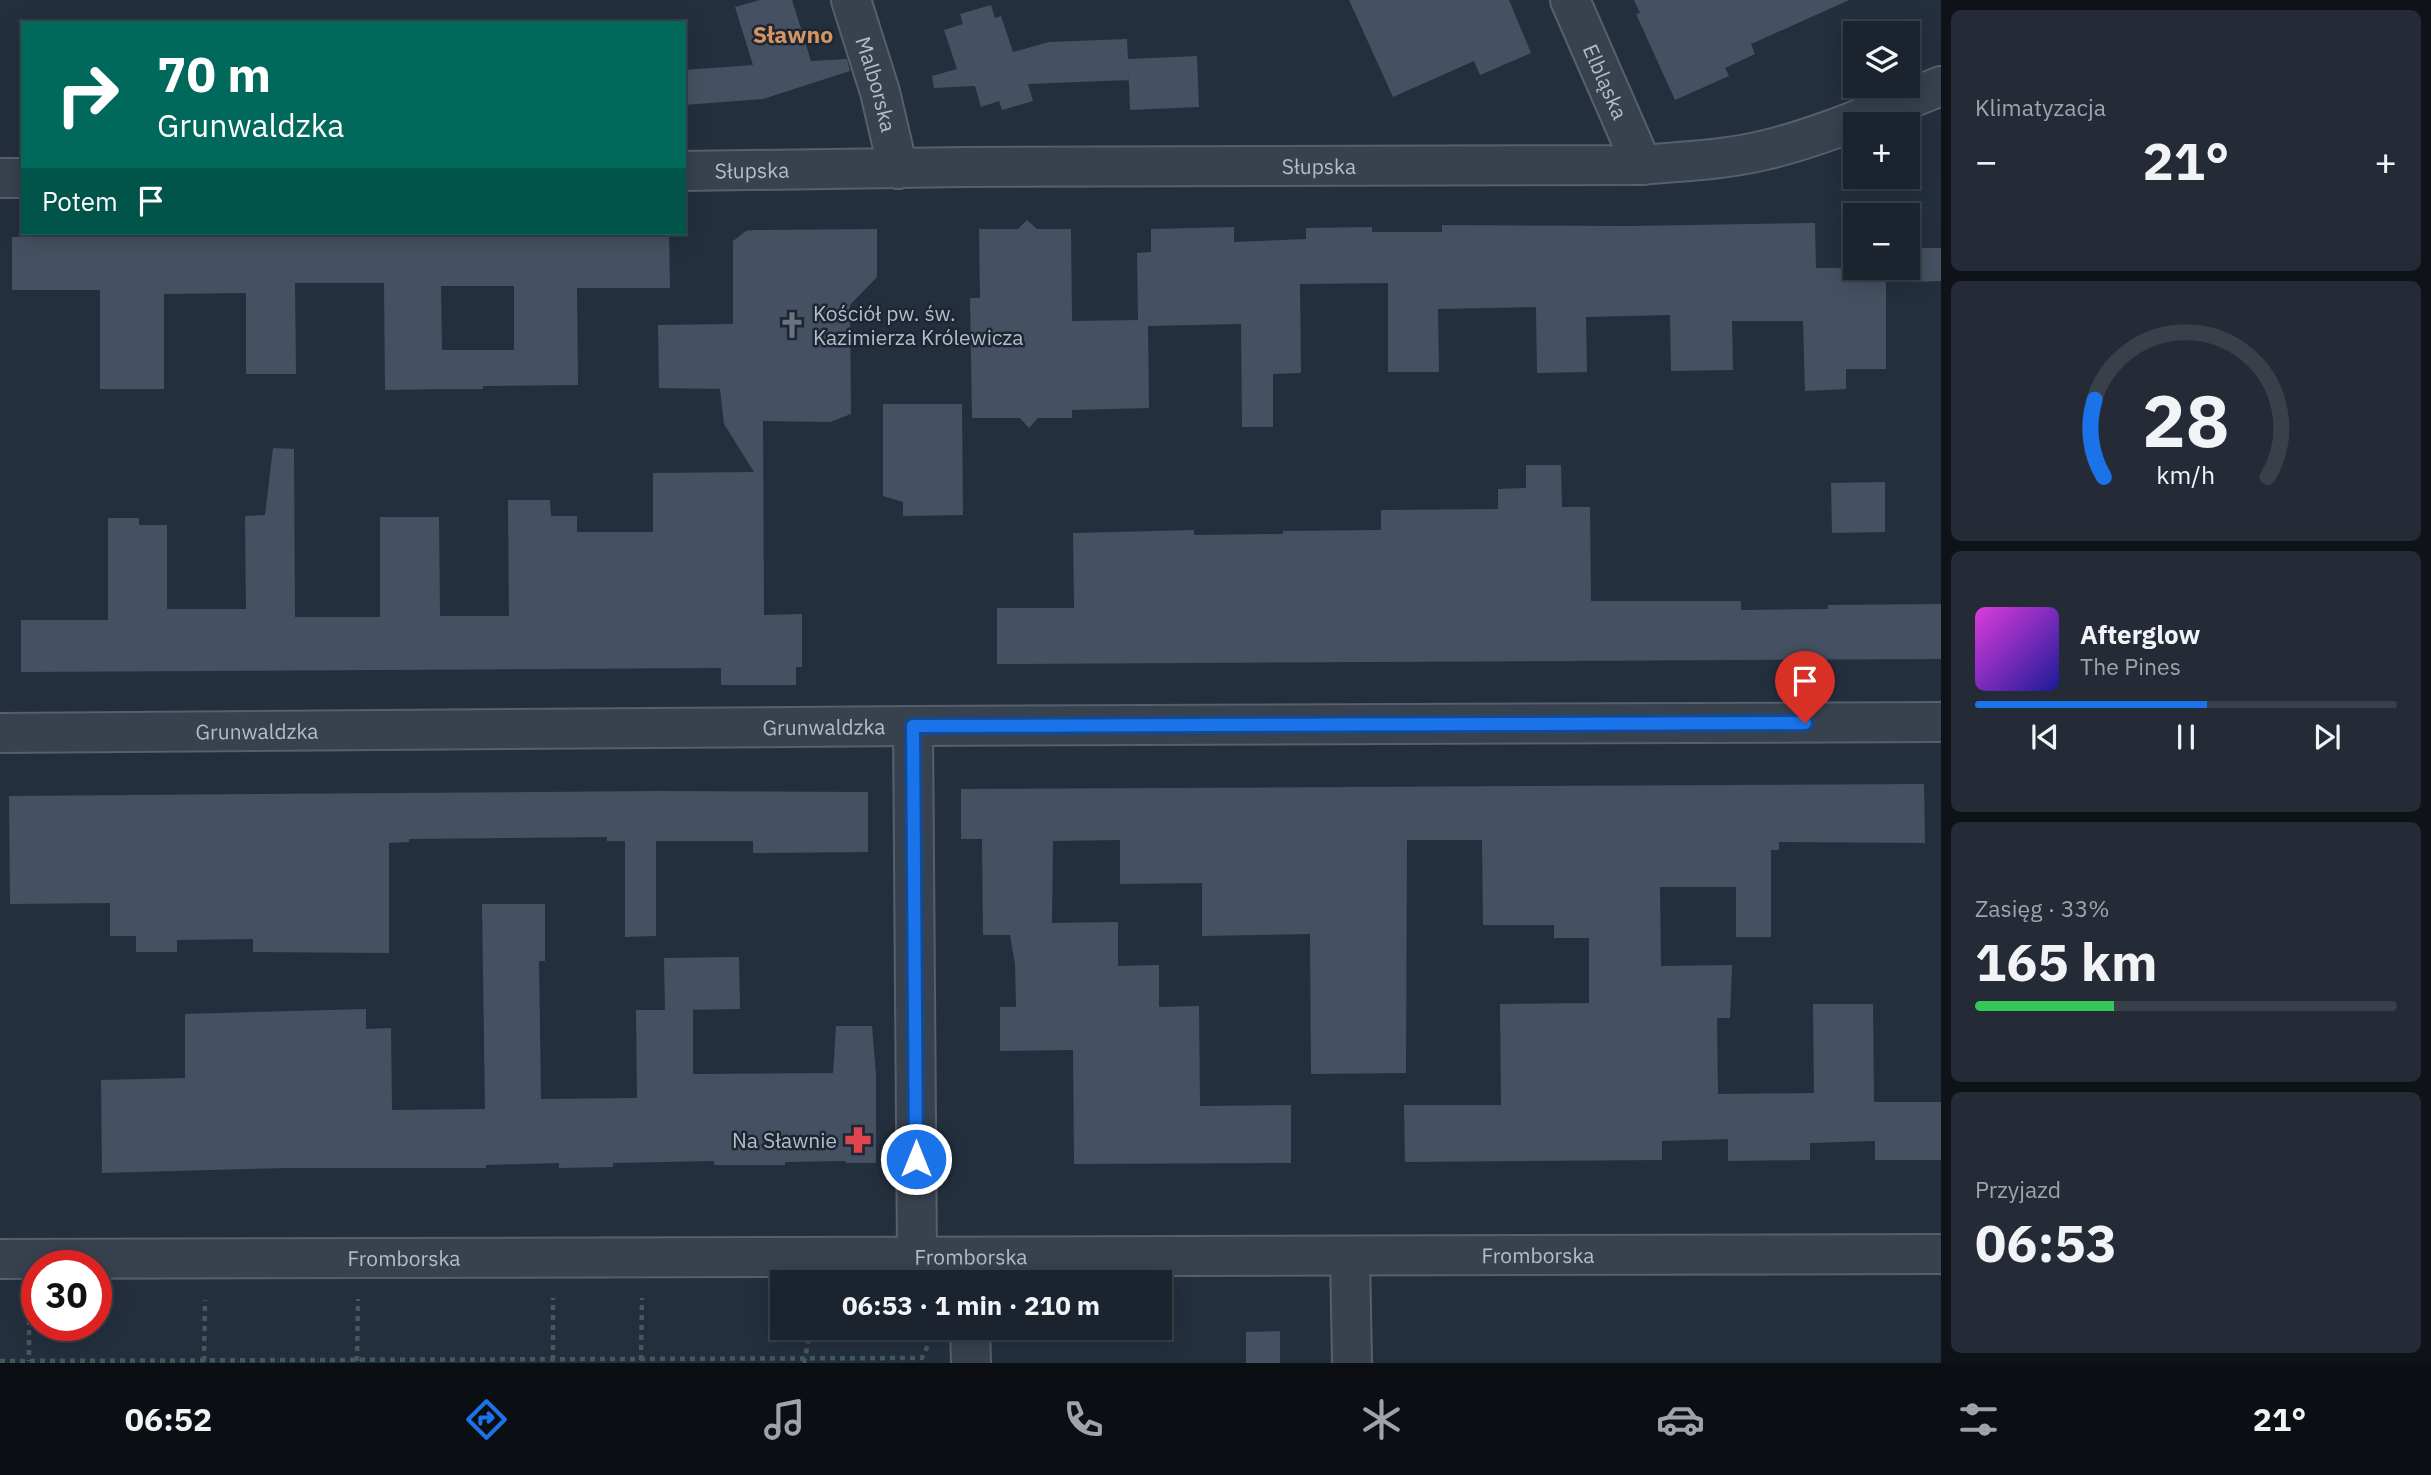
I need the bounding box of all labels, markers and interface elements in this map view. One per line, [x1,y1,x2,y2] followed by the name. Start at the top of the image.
[753,19,833,49] district label: Sławno
[1843,21,1920,280] map controls
[1843,21,1920,98] button: layers
[849,33,903,135] street label: Malborska
[1577,40,1634,124] street label: Elbląska
[157,42,271,105] text: 70 m
[42,49,133,140] icon: right
[1975,92,2106,122] text: Klimatyzacja
[157,104,344,146] text: Grunwaldzka
[1843,112,1920,189] button: +
[2143,127,2229,194] text: 21°
[1975,136,1998,185] text: −
[2374,136,2397,185] text: +
[1282,152,1356,180] street label: Słupska
[715,155,789,185] street label: Słupska
[132,182,170,220] icon: arrive
[42,184,118,218] text: Potem
[1843,203,1920,280] button: −
[813,299,1023,351] place label: Kościół pw. św. Kazimierza Królewicza
[777,310,807,340] church icon: Kościół pw. św. Kazimierza Królewicza
[2142,372,2230,467] text: 28
[2157,458,2215,491] text: km/h
[2080,617,2200,651] text: Afterglow
[1775,651,1835,723] pin
[2080,651,2181,681] text: The Pines
[1786,662,1824,700] icon: arrive
[762,712,886,741] street label: Grunwaldzka
[195,717,319,746] street label: Grunwaldzka
[2026,718,2064,756] icon: previous
[2167,718,2205,756] icon: pause
[2308,718,2346,756] icon: next
[1975,893,2110,923] text: Zasięg · 33%
[1975,928,2157,995] text: 165 km
[879,1122,953,1196] position arrow
[843,1125,873,1155] pharmacy icon: Na Sławnie
[732,1126,837,1154] place label: Na Sławnie
[1975,1174,2061,1204] text: Przyjazd
[1975,1209,2117,1276] text: 06:53
[1481,1241,1595,1269] street label: Fromborska
[914,1242,1028,1271] street label: Fromborska
[347,1244,461,1272] street label: Fromborska
[21,1250,112,1341] speed limit sign: 30
[842,1288,1100,1322] text: 06:53 · 1 min · 210 m
[462,1395,511,1444] icon: directions
[760,1395,809,1444] icon: music
[1059,1395,1108,1444] icon: phone
[1357,1395,1406,1444] icon: climate
[1656,1395,1705,1444] icon: car
[1954,1395,2003,1444] icon: filters
[125,1398,212,1440] text: 06:52
[2253,1398,2306,1440] text: 21°

